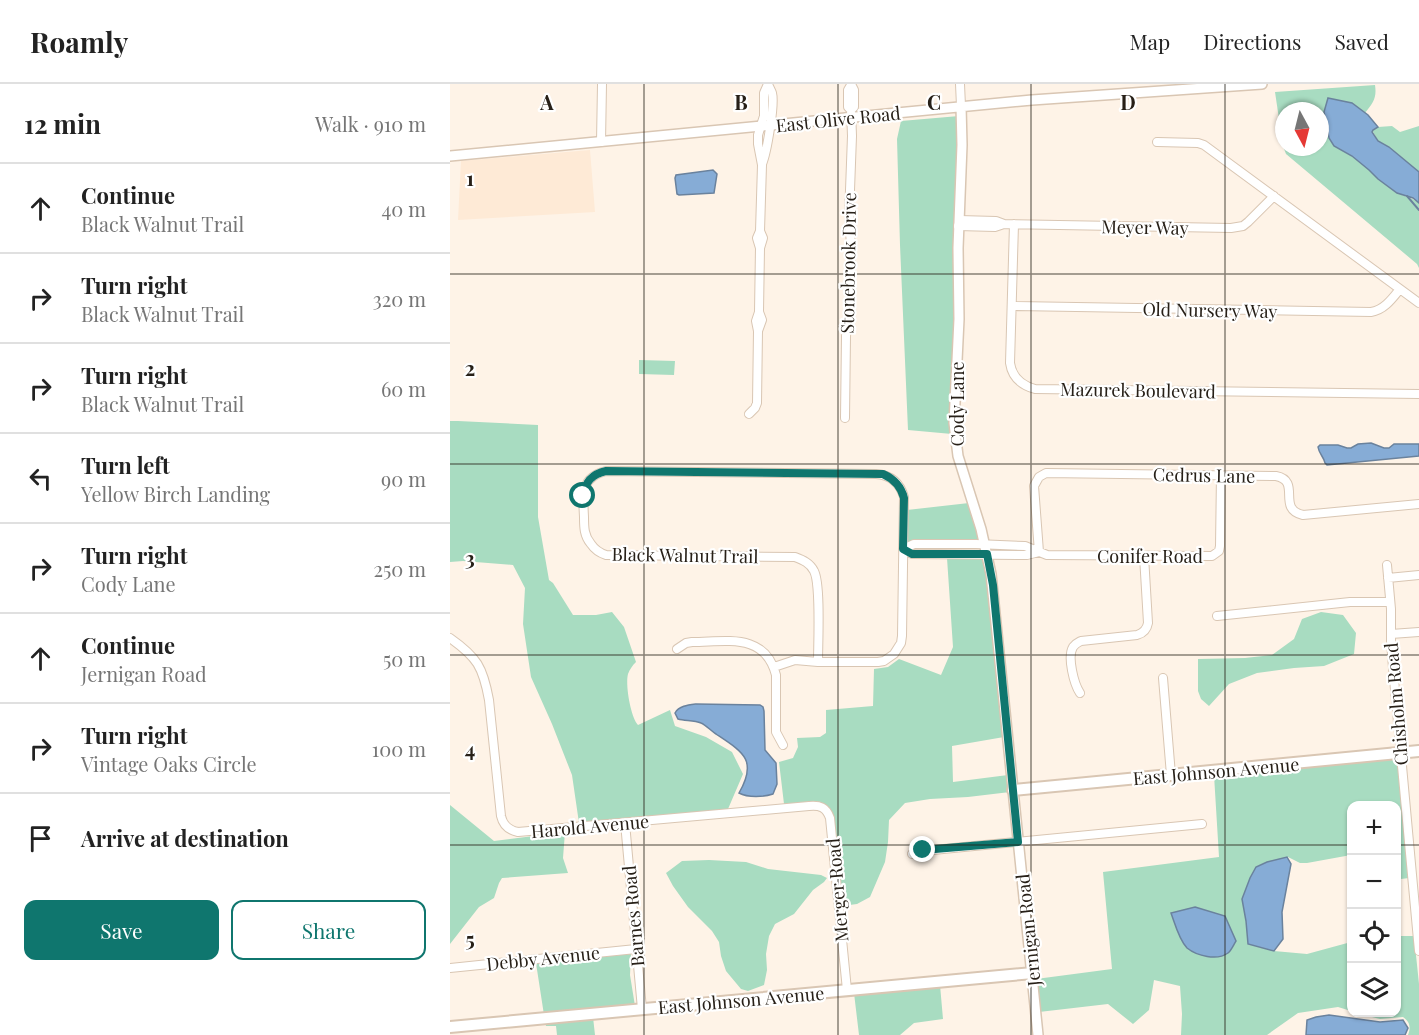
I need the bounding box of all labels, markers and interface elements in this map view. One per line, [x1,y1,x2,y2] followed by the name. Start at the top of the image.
[30,23,128,60] text: Roamly
[1129,27,1170,55] text: Map
[1203,27,1301,55] text: Directions
[1334,27,1389,55] text: Saved
[539,88,554,115] text: A
[734,88,748,115] text: B
[927,88,941,115] text: C
[1120,88,1136,115] text: D
[774,100,902,137] street label: East Olive Road
[1275,102,1329,156] north arrow
[24,106,101,141] text: 12 min
[315,110,426,137] text: Walk · 910 m
[466,164,474,191] text: 1
[81,180,175,210] text: Continue
[24,192,57,225] icon: ahead
[835,192,861,334] street label: Stonebrook Drive
[381,195,426,222] text: 40 m
[81,210,244,237] text: Black Walnut Trail
[1101,214,1189,240] street label: Meyer Way
[81,270,187,300] text: Turn right
[24,282,57,315] icon: right
[373,285,426,312] text: 320 m
[1142,297,1278,323] street label: Old Nursery Way
[81,300,244,327] text: Black Walnut Trail
[465,354,475,381] text: 2
[81,360,187,390] text: Turn right
[945,361,969,447] street label: Cody Lane
[24,372,57,405] icon: right
[381,375,426,402] text: 60 m
[1060,377,1217,403] street label: Mazurek Boulevard
[81,390,244,417] text: Black Walnut Trail
[81,450,170,480] text: Turn left
[24,462,57,495] icon: left
[1153,462,1255,488] street label: Cedrus Lane
[381,465,426,492] text: 90 m
[81,480,270,507] text: Yellow Birch Landing
[569,482,595,508] route start
[81,540,187,570] text: Turn right
[611,542,759,568] street label: Black Walnut Trail
[465,544,475,571] text: 3
[1097,544,1204,568] street label: Conifer Road
[24,552,57,585] icon: right
[373,555,426,582] text: 250 m
[81,570,176,597] text: Cody Lane
[81,630,175,660] text: Continue
[1379,641,1413,766] street label: Chisholm Road
[24,642,57,675] icon: ahead
[383,645,426,672] text: 50 m
[81,660,207,687] text: Jernigan Road
[81,720,187,750] text: Turn right
[24,732,57,765] icon: right
[372,735,426,762] text: 100 m
[465,735,475,762] text: 4
[81,750,257,777] text: Vintage Oaks Circle
[1132,752,1300,790] street label: East Johnson Avenue
[1347,801,1401,1017] map controls
[1347,801,1401,855] button: +
[530,809,650,843] street label: Harold Avenue
[24,822,57,855] icon: arrive
[81,823,289,853] text: Arrive at destination
[909,836,935,862] route end
[820,837,853,943] street label: Merger Road
[1347,855,1401,909] button: −
[617,864,649,968] street label: Barnes Road
[1010,872,1046,989] street label: Jernigan Road
[24,900,219,960] button: Save
[231,900,426,960] button: Share
[1347,909,1401,963] button: locate
[465,925,475,952] text: 5
[485,940,601,976] street label: Debby Avenue
[1347,963,1401,1017] button: layers
[657,981,825,1019] street label: East Johnson Avenue

